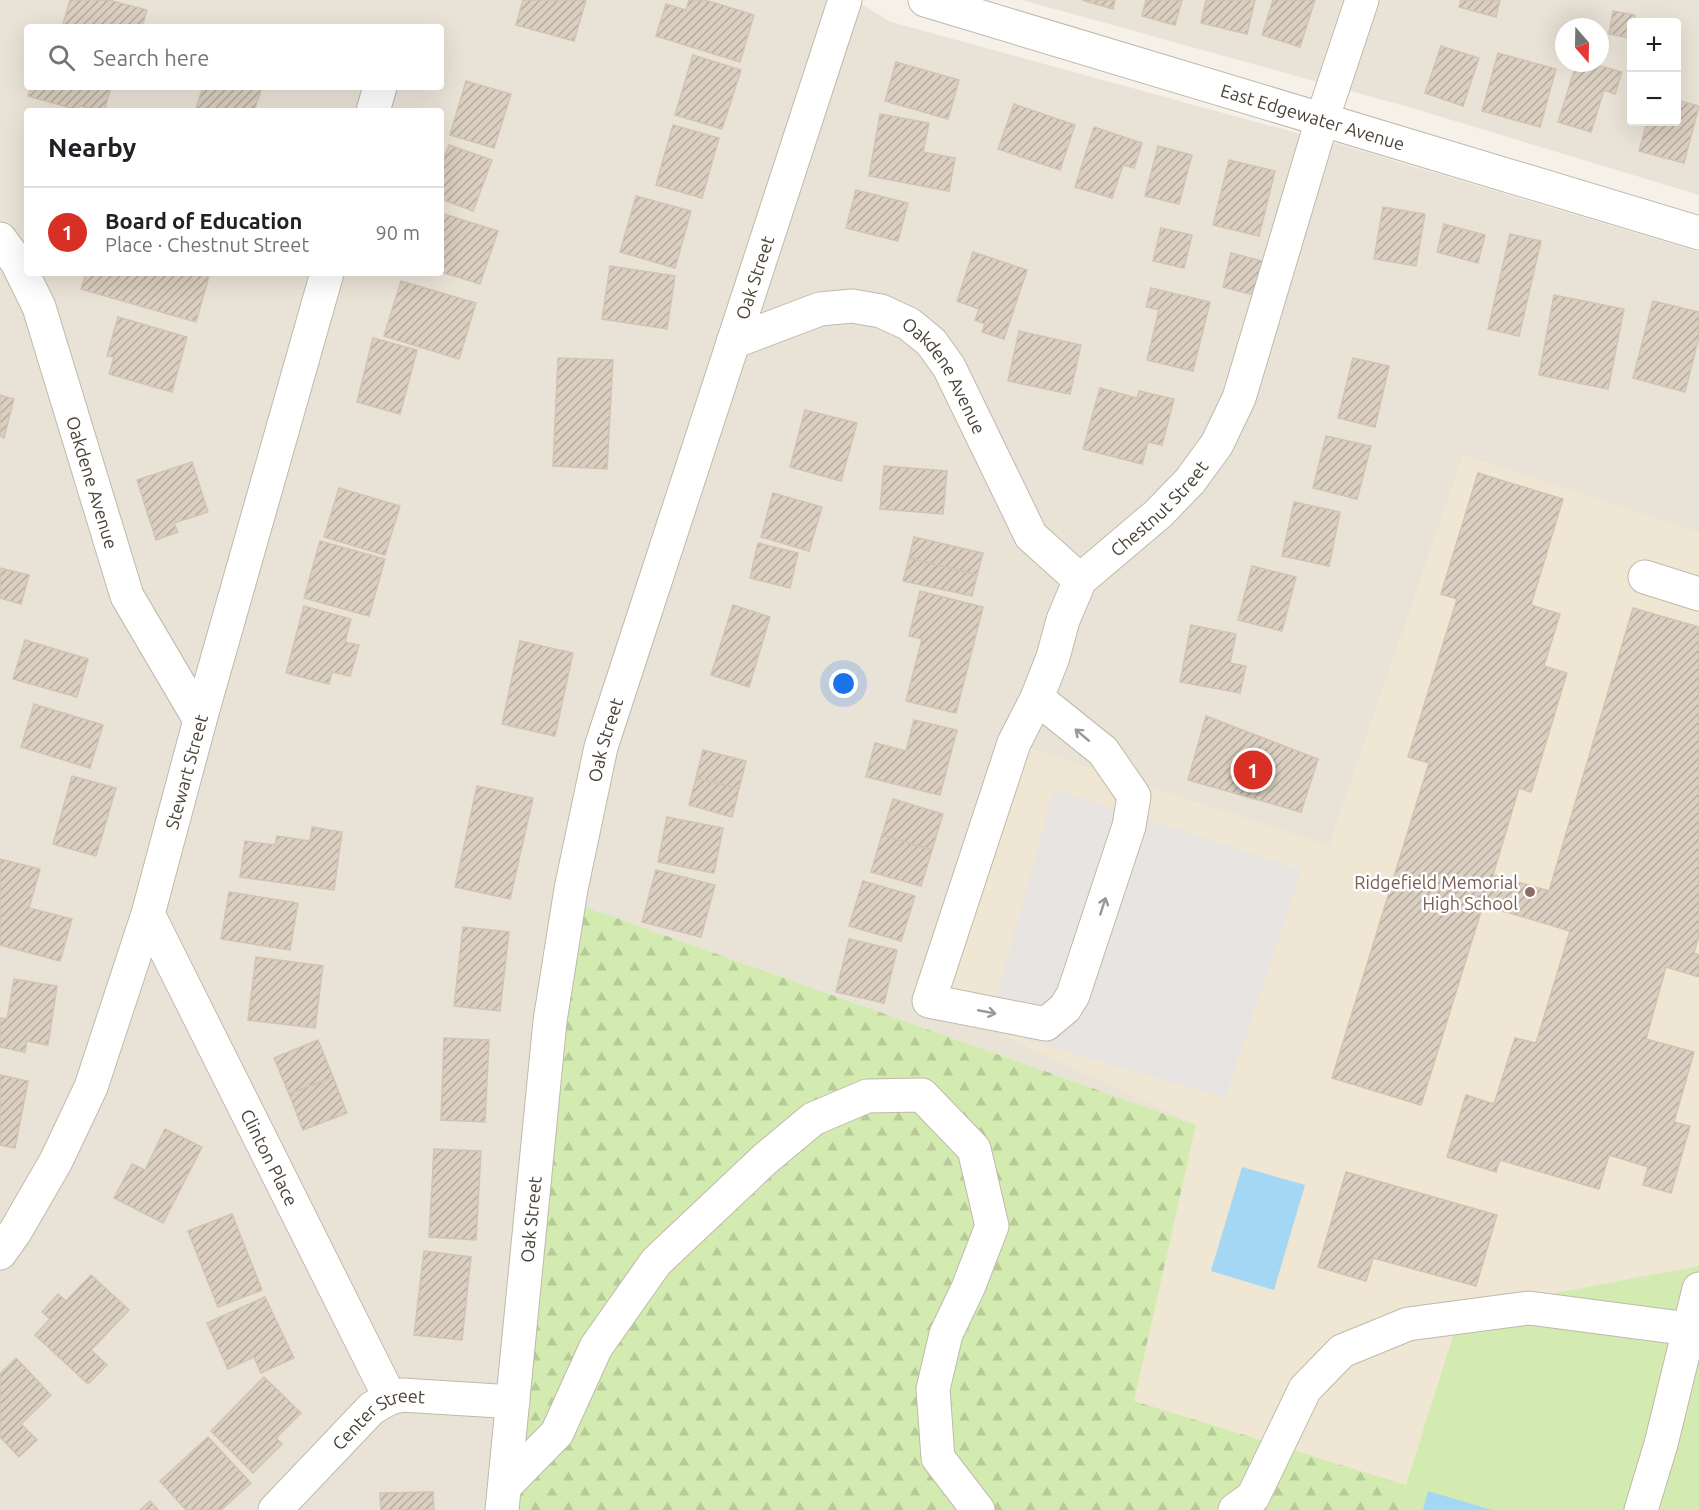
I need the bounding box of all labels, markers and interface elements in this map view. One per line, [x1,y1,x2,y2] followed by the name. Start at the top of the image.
[1555,18,1609,72] north arrow
[1627,18,1681,126] map controls
[1627,18,1681,72] button: +
[24,24,444,90] search box
[45,41,78,74] icon: search
[93,45,209,70] text: Search here
[1627,72,1681,126] button: −
[1219,80,1407,154] street label: East Edgewater Avenue
[48,133,136,162] text: Nearby
[105,208,302,233] text: Board of Education
[62,221,73,244] text: 1
[376,221,420,244] text: 90 m
[105,233,309,256] text: Place · Chestnut Street
[731,233,777,322] street label: Oak Street
[899,313,990,437] street label: Oakdene Avenue
[63,414,122,551] street label: Oakdene Avenue
[1106,457,1212,560] street label: Chestnut Street
[829,669,858,698] your location
[584,695,626,784] street label: Oak Street
[161,712,211,831] street label: Stewart Street
[1074,728,1090,741] one-way arrow
[1234,748,1272,792] pin: 1
[1354,872,1518,913] place label: Ridgefield Memorial High School
[1523,885,1537,899] marker: Ridgefield Memorial High School
[1098,897,1109,916] one-way arrow
[976,1007,996,1018] one-way arrow
[237,1106,302,1209] street label: Clinton Place
[516,1175,545,1264] street label: Oak Street
[328,1385,426,1454] street label: Center Street

